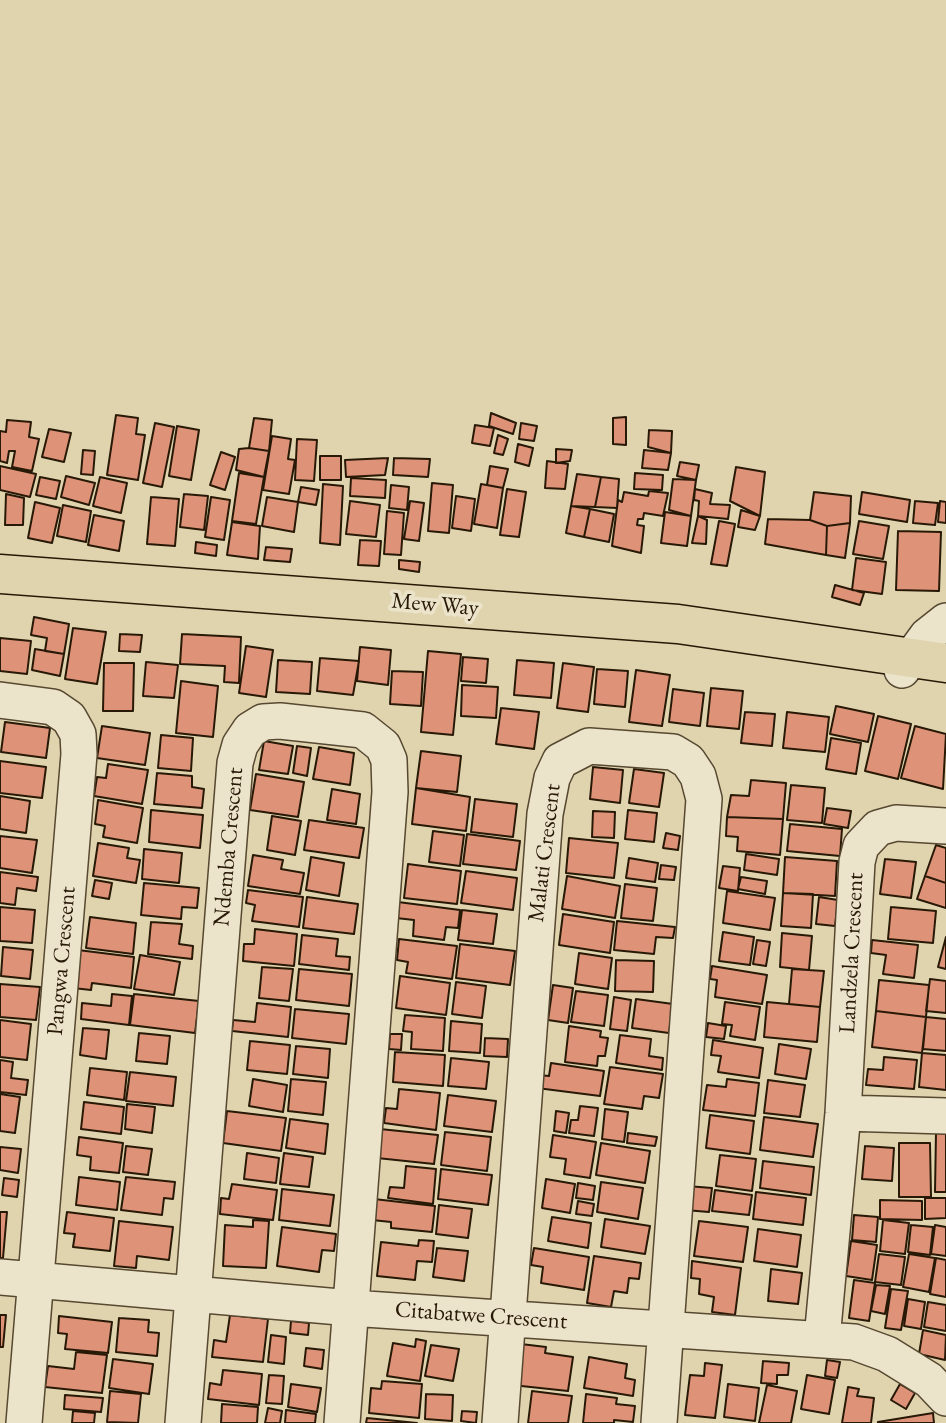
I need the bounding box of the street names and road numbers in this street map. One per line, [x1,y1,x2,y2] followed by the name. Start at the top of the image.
[390,587,480,623] street label: Mew Way
[208,766,250,928] street label: Ndemba Crescent
[523,782,567,924] street label: Malati Crescent
[834,872,870,1034] street label: Landzela Crescent
[42,885,82,1037] street label: Pangwa Crescent
[394,1296,568,1336] street label: Citabatwe Crescent

